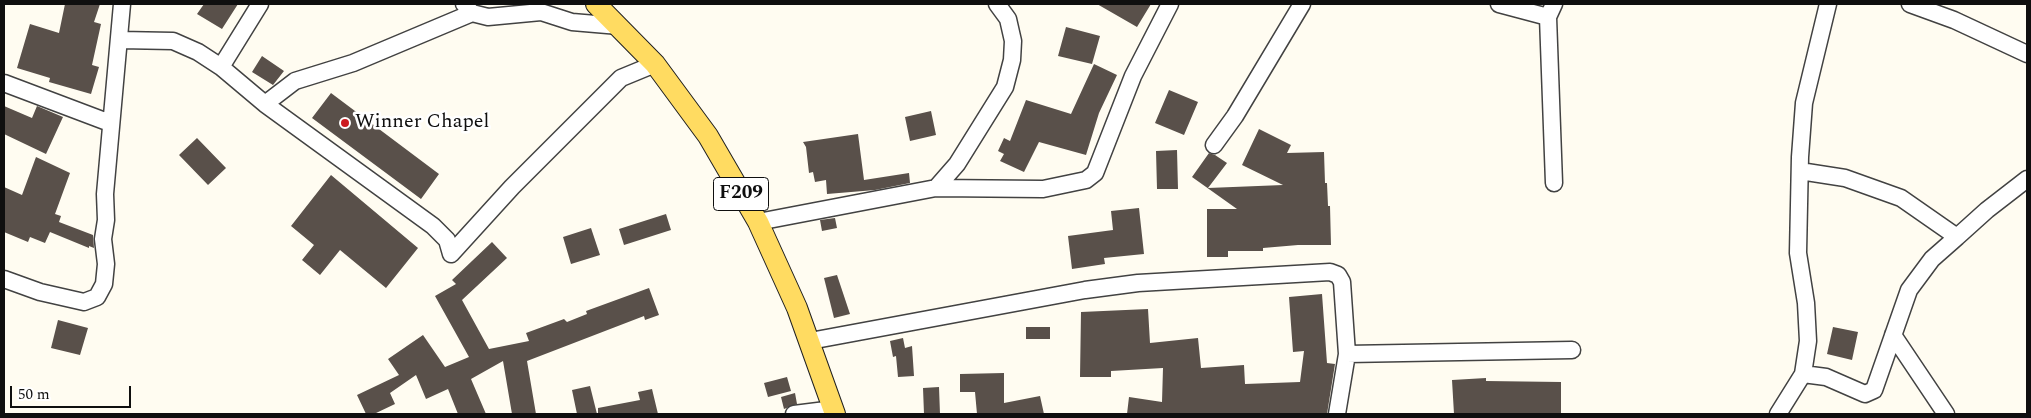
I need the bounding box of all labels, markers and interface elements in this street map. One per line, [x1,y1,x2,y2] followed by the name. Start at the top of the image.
[355,111,489,135] place label: Winner Chapel
[339,117,351,129] marker: Winner Chapel
[714,178,768,210] road number: F209
[12,376,134,408] scale bar
[18,383,50,406] text: 50 m

